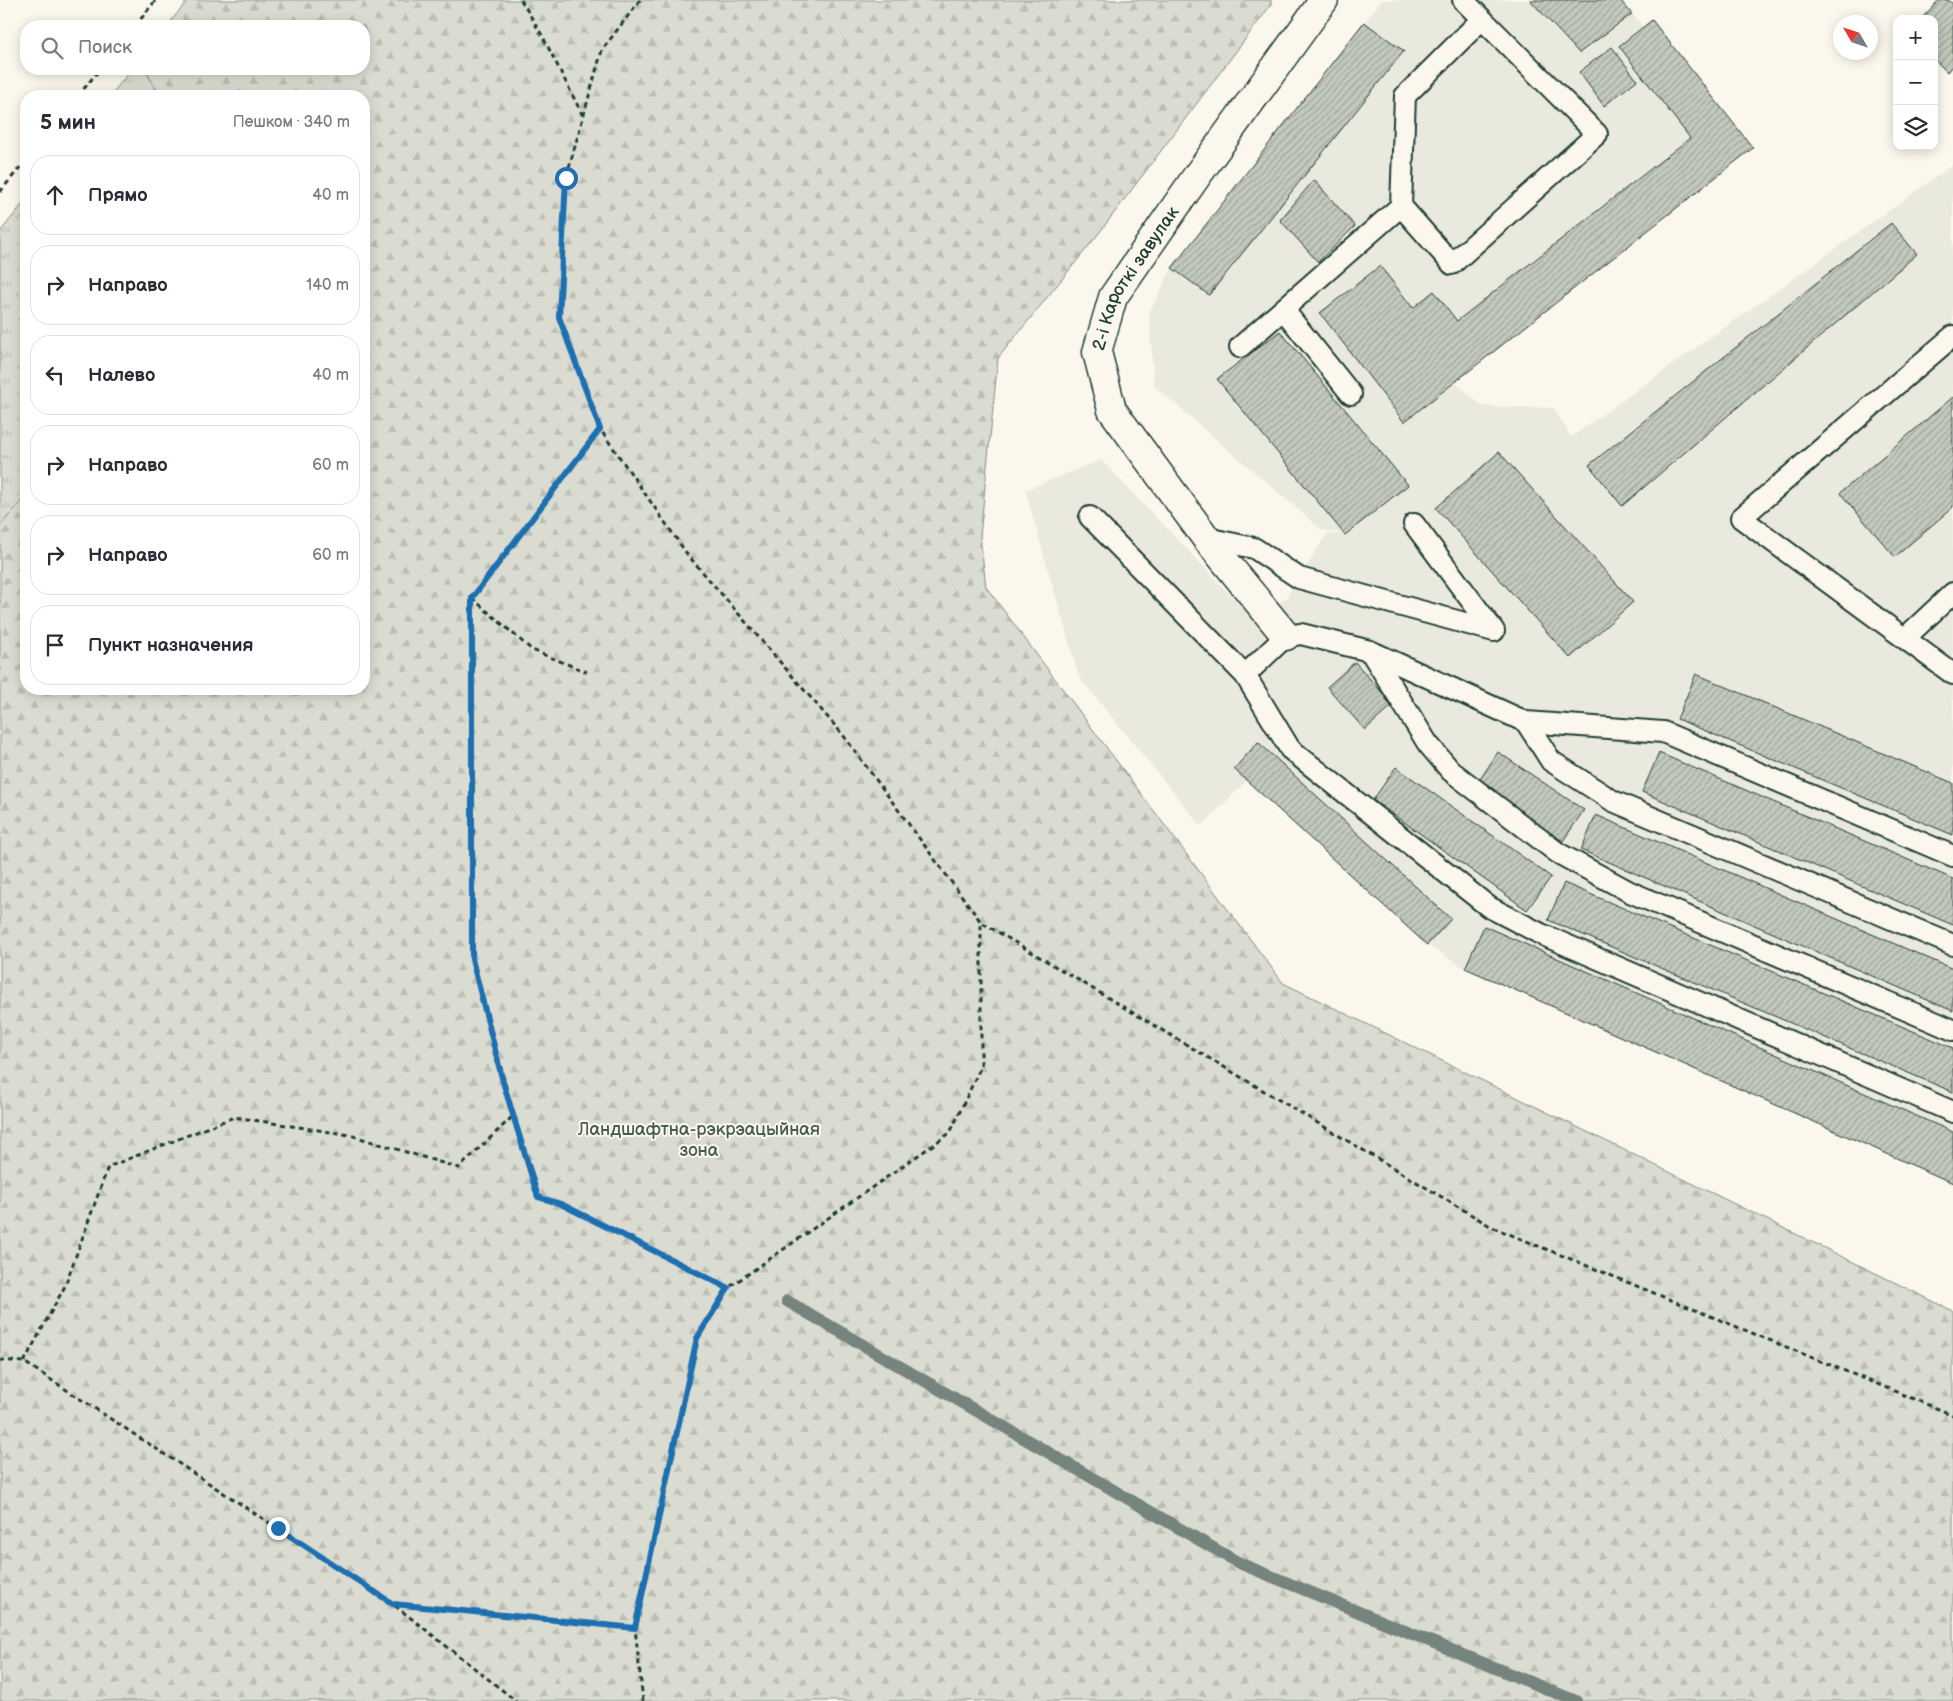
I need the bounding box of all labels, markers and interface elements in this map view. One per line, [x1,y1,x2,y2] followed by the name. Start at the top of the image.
[1833,15,1878,60] north arrow
[1893,15,1938,150] map controls
[1893,15,1938,60] button: +
[20,20,370,75] search box
[38,34,66,62] icon: search
[78,36,132,59] text: Поиск
[1893,60,1938,105] button: −
[1893,105,1938,150] button: layers
[40,110,96,135] text: 5 мин
[233,113,350,132] text: Пешком · 340 m
[555,167,578,190] route start
[41,181,69,209] icon: ahead
[88,184,148,207] text: Прямо
[312,186,349,205] text: 40 m
[1088,202,1183,353] street label: 2-і Кароткі завулак
[41,271,69,299] icon: right
[88,274,168,297] text: Направо
[306,276,349,295] text: 140 m
[41,361,69,389] icon: left
[88,364,155,387] text: Налево
[312,366,349,385] text: 40 m
[41,451,69,479] icon: right
[88,454,168,477] text: Направо
[312,456,349,475] text: 60 m
[41,541,69,569] icon: right
[88,544,168,567] text: Направо
[312,546,349,565] text: 60 m
[41,631,69,659] icon: arrive
[88,634,253,657] text: Пункт назначения
[577,1119,820,1161] park label: Ландшафтна-рэкрэацыйная зона
[267,1517,290,1540] route end

